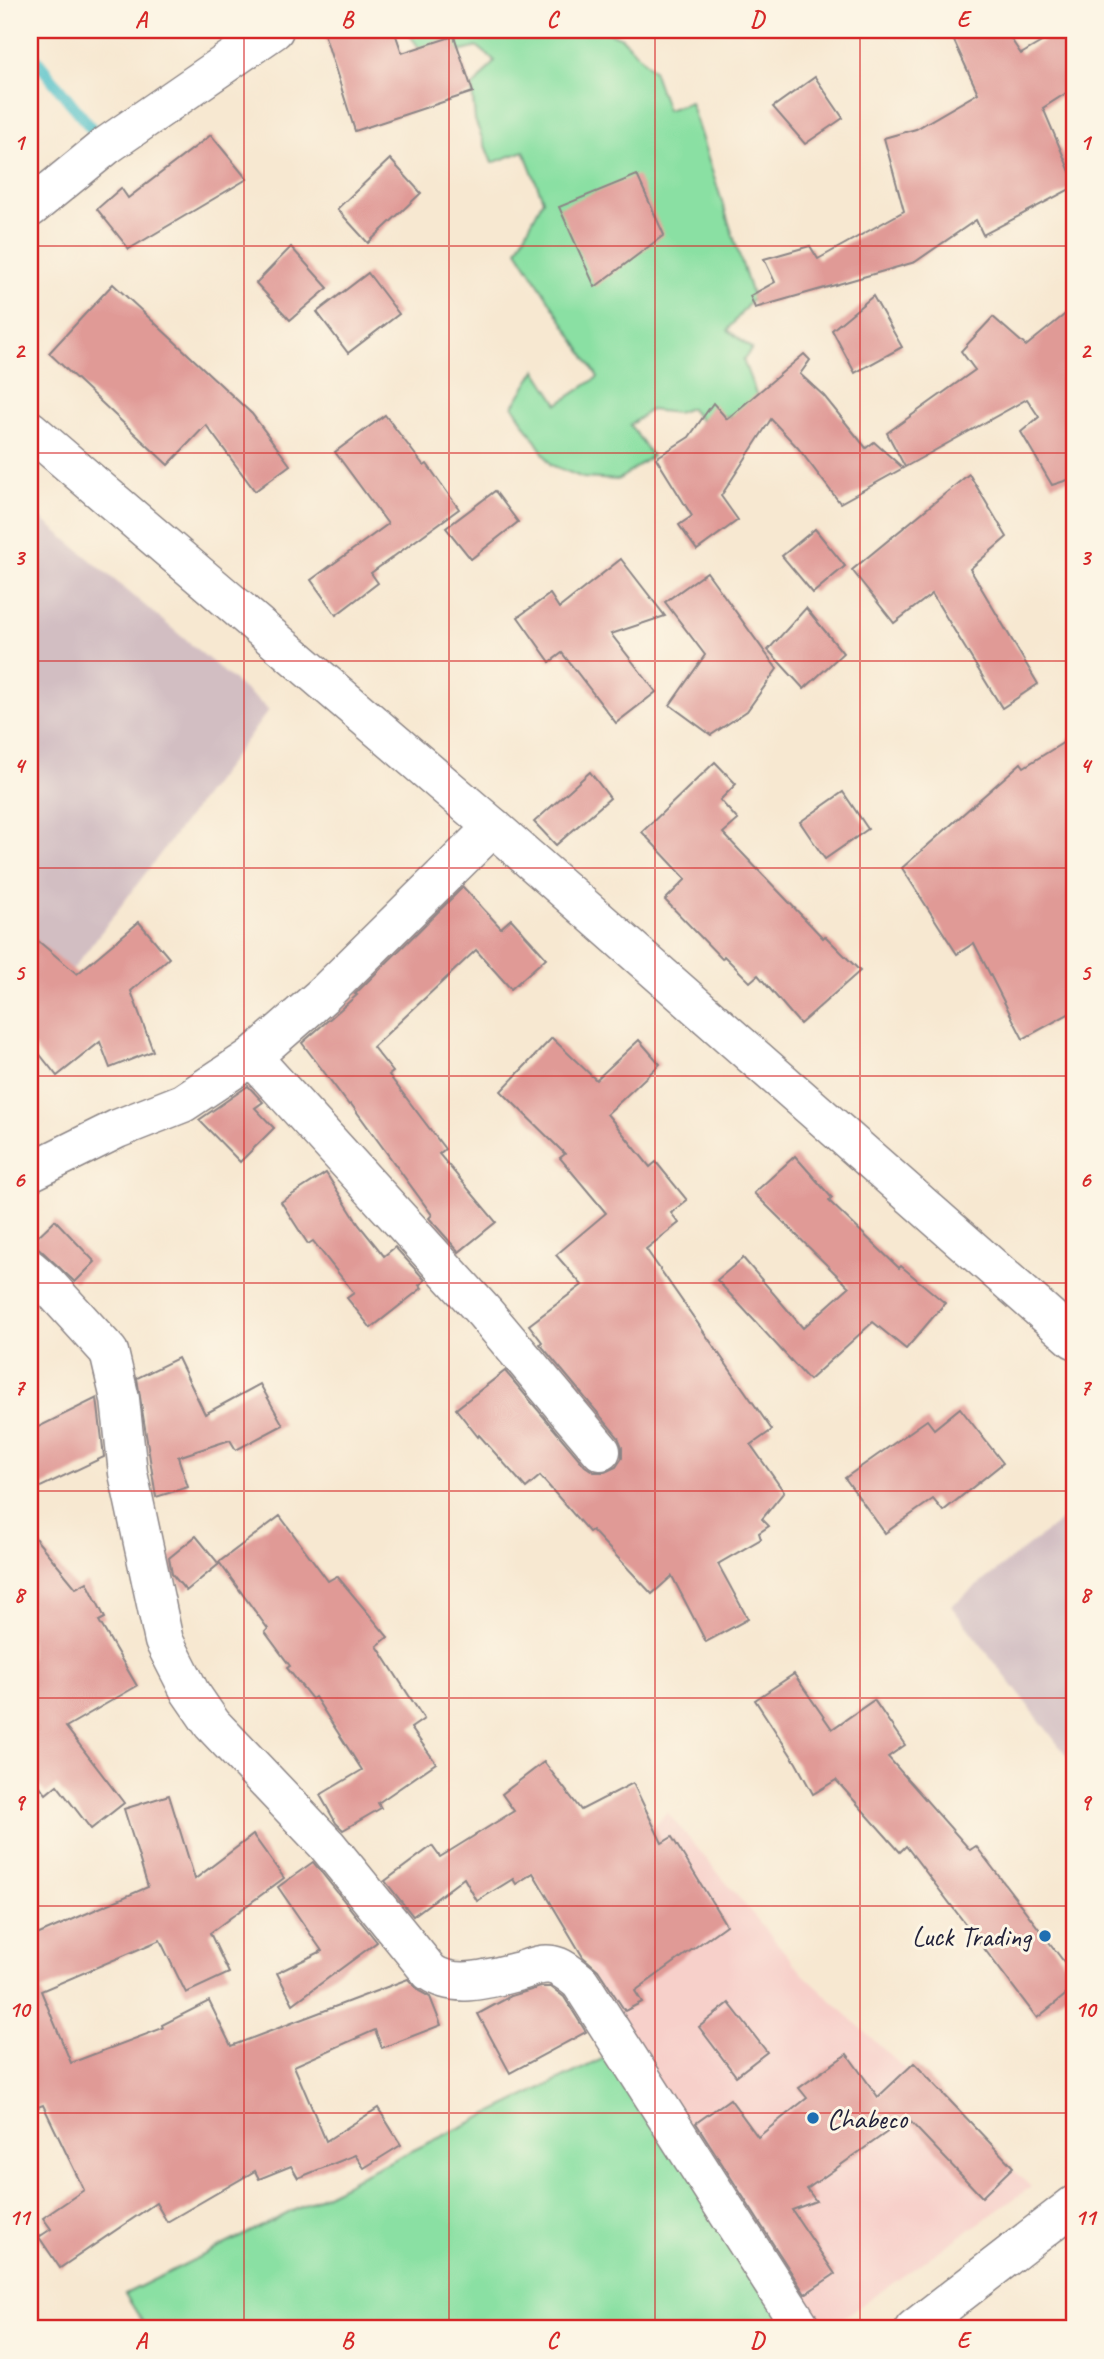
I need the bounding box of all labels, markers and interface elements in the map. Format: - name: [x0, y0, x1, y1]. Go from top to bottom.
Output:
- text: A: [135, 5, 149, 34]
- text: B: [341, 5, 355, 34]
- text: C: [547, 5, 561, 34]
- text: D: [750, 5, 766, 34]
- text: E: [957, 5, 973, 34]
- text: 1: [14, 128, 27, 157]
- text: 1: [1080, 128, 1093, 157]
- text: 2: [14, 336, 27, 365]
- text: 2: [1080, 336, 1093, 365]
- text: 3: [14, 543, 27, 572]
- text: 3: [1080, 543, 1093, 572]
- text: 4: [14, 751, 27, 780]
- text: 4: [1080, 751, 1093, 780]
- text: 5: [14, 958, 26, 987]
- text: 5: [1080, 958, 1092, 987]
- text: 6: [14, 1165, 27, 1194]
- text: 6: [1080, 1165, 1093, 1194]
- text: 7: [14, 1373, 27, 1402]
- text: 7: [1080, 1373, 1093, 1402]
- text: 8: [14, 1580, 27, 1609]
- text: 8: [1080, 1580, 1093, 1609]
- text: 9: [14, 1788, 27, 1817]
- text: 9: [1080, 1788, 1093, 1817]
- place label: Luck Trading: [912, 1919, 1033, 1954]
- marker: Luck Trading: [1037, 1928, 1053, 1944]
- text: 10: [9, 1995, 32, 2024]
- text: 10: [1075, 1995, 1098, 2024]
- place label: Chabeco: [827, 2101, 909, 2136]
- marker: Chabeco: [805, 2110, 821, 2126]
- text: 11: [9, 2203, 32, 2232]
- text: 11: [1075, 2203, 1098, 2232]
- text: A: [135, 2326, 149, 2355]
- text: B: [341, 2326, 355, 2355]
- text: C: [547, 2326, 561, 2355]
- text: D: [750, 2326, 766, 2355]
- text: E: [957, 2326, 973, 2355]

